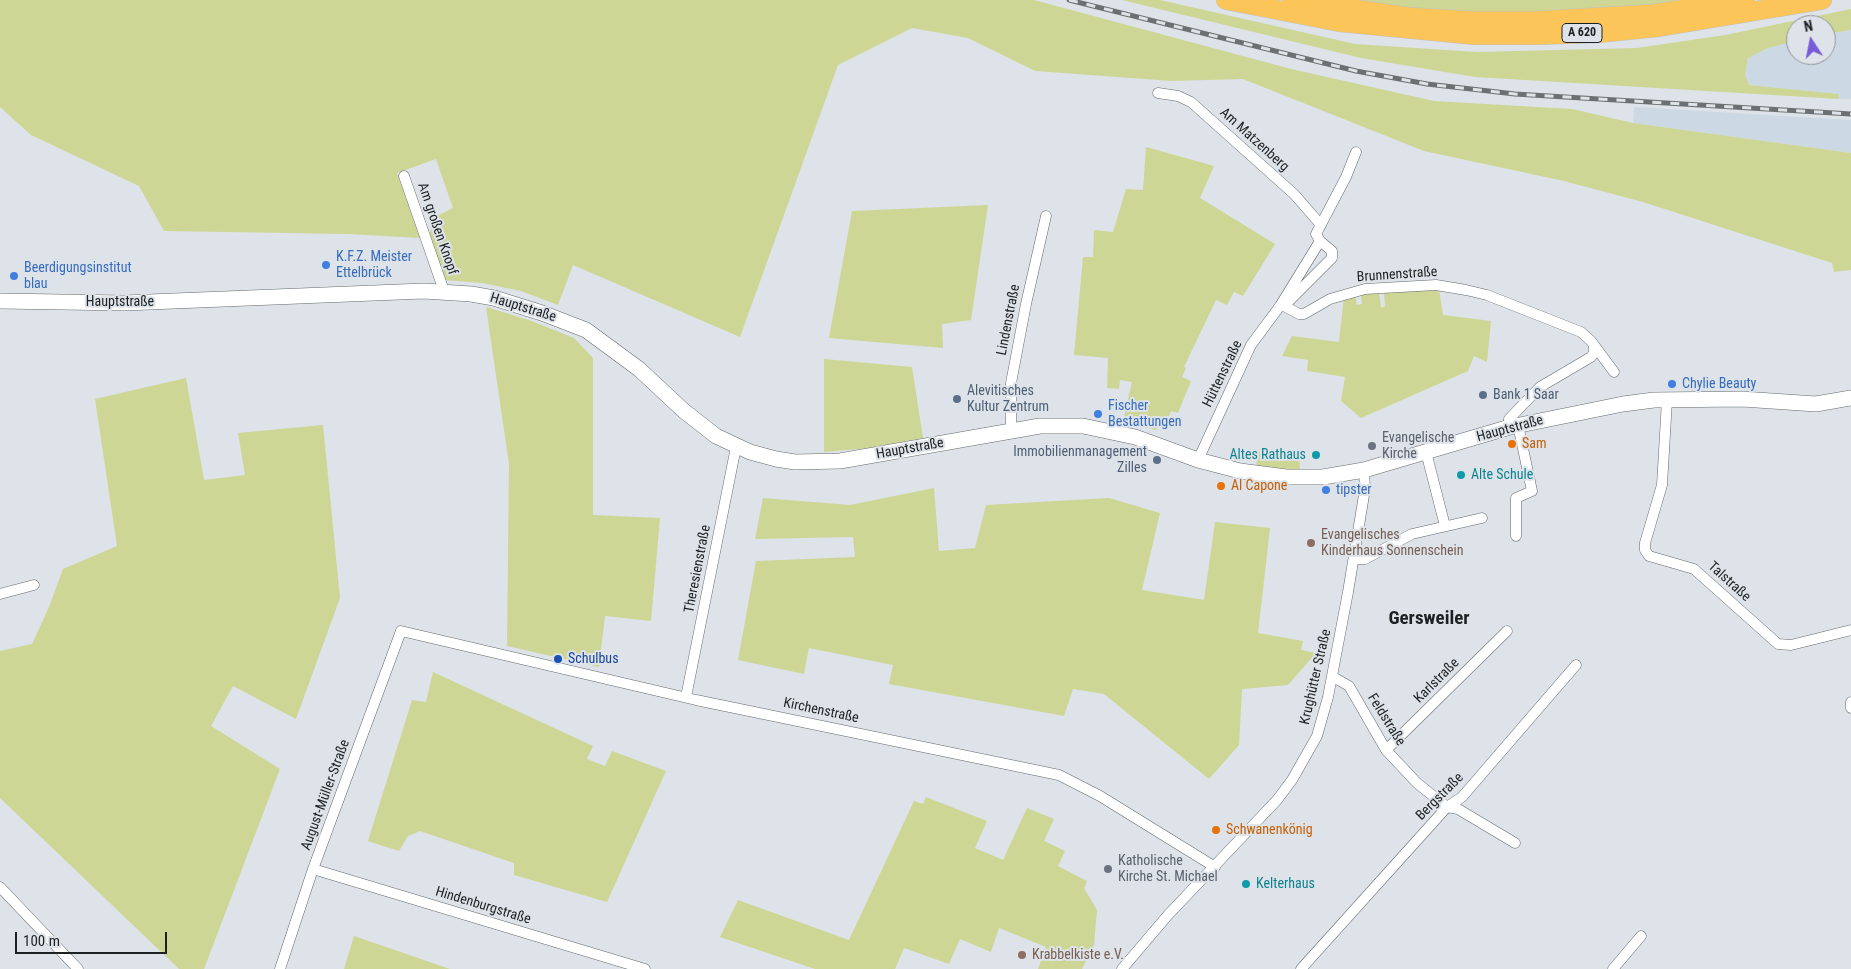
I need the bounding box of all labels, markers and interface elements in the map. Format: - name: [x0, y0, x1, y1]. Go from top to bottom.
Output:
- north arrow: [1786, 15, 1836, 65]
- text: N: [1803, 18, 1814, 35]
- road number: A 620: [1562, 23, 1602, 42]
- street label: Am Matzenberg: [1216, 105, 1292, 175]
- street label: Am großen Knopf: [413, 181, 461, 277]
- place label: K.F.Z. Meister Ettelbrück: [336, 249, 412, 282]
- marker: K.F.Z. Meister Ettelbrück: [320, 259, 332, 271]
- place label: Beerdigungsinstitut blau: [24, 260, 132, 292]
- street label: Brunnenstraße: [1356, 264, 1438, 286]
- marker: Beerdigungsinstitut blau: [8, 270, 20, 282]
- street label: Lindenstraße: [994, 283, 1024, 357]
- street label: Hauptstraße: [488, 290, 558, 326]
- street label: Hauptstraße: [86, 294, 154, 310]
- street label: Hüttenstraße: [1200, 338, 1246, 410]
- place label: Chylie Beauty: [1682, 376, 1756, 392]
- marker: Chylie Beauty: [1666, 378, 1678, 390]
- place label: Alevitisches Kultur Zentrum: [967, 383, 1049, 416]
- place label: Bank 1 Saar: [1493, 387, 1559, 403]
- marker: Bank 1 Saar: [1477, 389, 1489, 401]
- marker: Alevitisches Kultur Zentrum: [951, 393, 963, 405]
- place label: Fischer Bestattungen: [1108, 398, 1182, 431]
- marker: Fischer Bestattungen: [1092, 408, 1104, 420]
- street label: Hauptstraße: [1475, 412, 1545, 446]
- place label: Evangelische Kirche: [1382, 430, 1454, 462]
- street label: Hauptstraße: [875, 435, 945, 463]
- place label: Sam: [1522, 436, 1547, 452]
- marker: Sam: [1506, 438, 1518, 450]
- marker: Evangelische Kirche: [1366, 440, 1378, 452]
- place label: Immobilienmanagement Zilles: [1013, 444, 1147, 477]
- place label: Altes Rathaus: [1230, 447, 1306, 463]
- marker: Altes Rathaus: [1310, 449, 1322, 461]
- marker: Immobilienmanagement Zilles: [1151, 454, 1163, 466]
- place label: Alte Schule: [1471, 467, 1533, 483]
- marker: Alte Schule: [1455, 469, 1467, 481]
- place label: Al Capone: [1231, 478, 1287, 494]
- marker: Al Capone: [1215, 480, 1227, 492]
- place label: tipster: [1336, 482, 1372, 498]
- marker: tipster: [1320, 484, 1332, 496]
- street label: Theresienstraße: [681, 524, 715, 614]
- place label: Evangelisches Kinderhaus Sonnenschein: [1321, 527, 1464, 560]
- marker: Evangelisches Kinderhaus Sonnenschein: [1305, 537, 1317, 549]
- street label: Talstraße: [1704, 559, 1754, 605]
- district label: Gersweiler: [1388, 608, 1470, 630]
- street label: Krughütter Straße: [1297, 628, 1335, 726]
- place label: Schulbus: [568, 651, 619, 667]
- marker: Schulbus: [552, 653, 564, 665]
- street label: Karlstraße: [1411, 655, 1463, 707]
- street label: Feldstraße: [1363, 691, 1409, 749]
- street label: Kirchenstraße: [782, 695, 860, 727]
- street label: August-Müller-Straße: [298, 737, 354, 853]
- street label: Bergstraße: [1413, 770, 1467, 824]
- place label: Schwanenkönig: [1226, 822, 1313, 838]
- marker: Schwanenkönig: [1210, 824, 1222, 836]
- place label: Katholische Kirche St. Michael: [1118, 853, 1218, 886]
- marker: Katholische Kirche St. Michael: [1102, 863, 1114, 875]
- place label: Kelterhaus: [1256, 876, 1315, 892]
- marker: Kelterhaus: [1240, 878, 1252, 890]
- street label: Hindenburgstraße: [433, 884, 533, 928]
- scale bar: [18, 922, 170, 954]
- text: 100 m: [23, 932, 60, 950]
- place label: Krabbelkiste e.V.: [1032, 947, 1124, 963]
- marker: Krabbelkiste e.V.: [1016, 949, 1028, 961]

